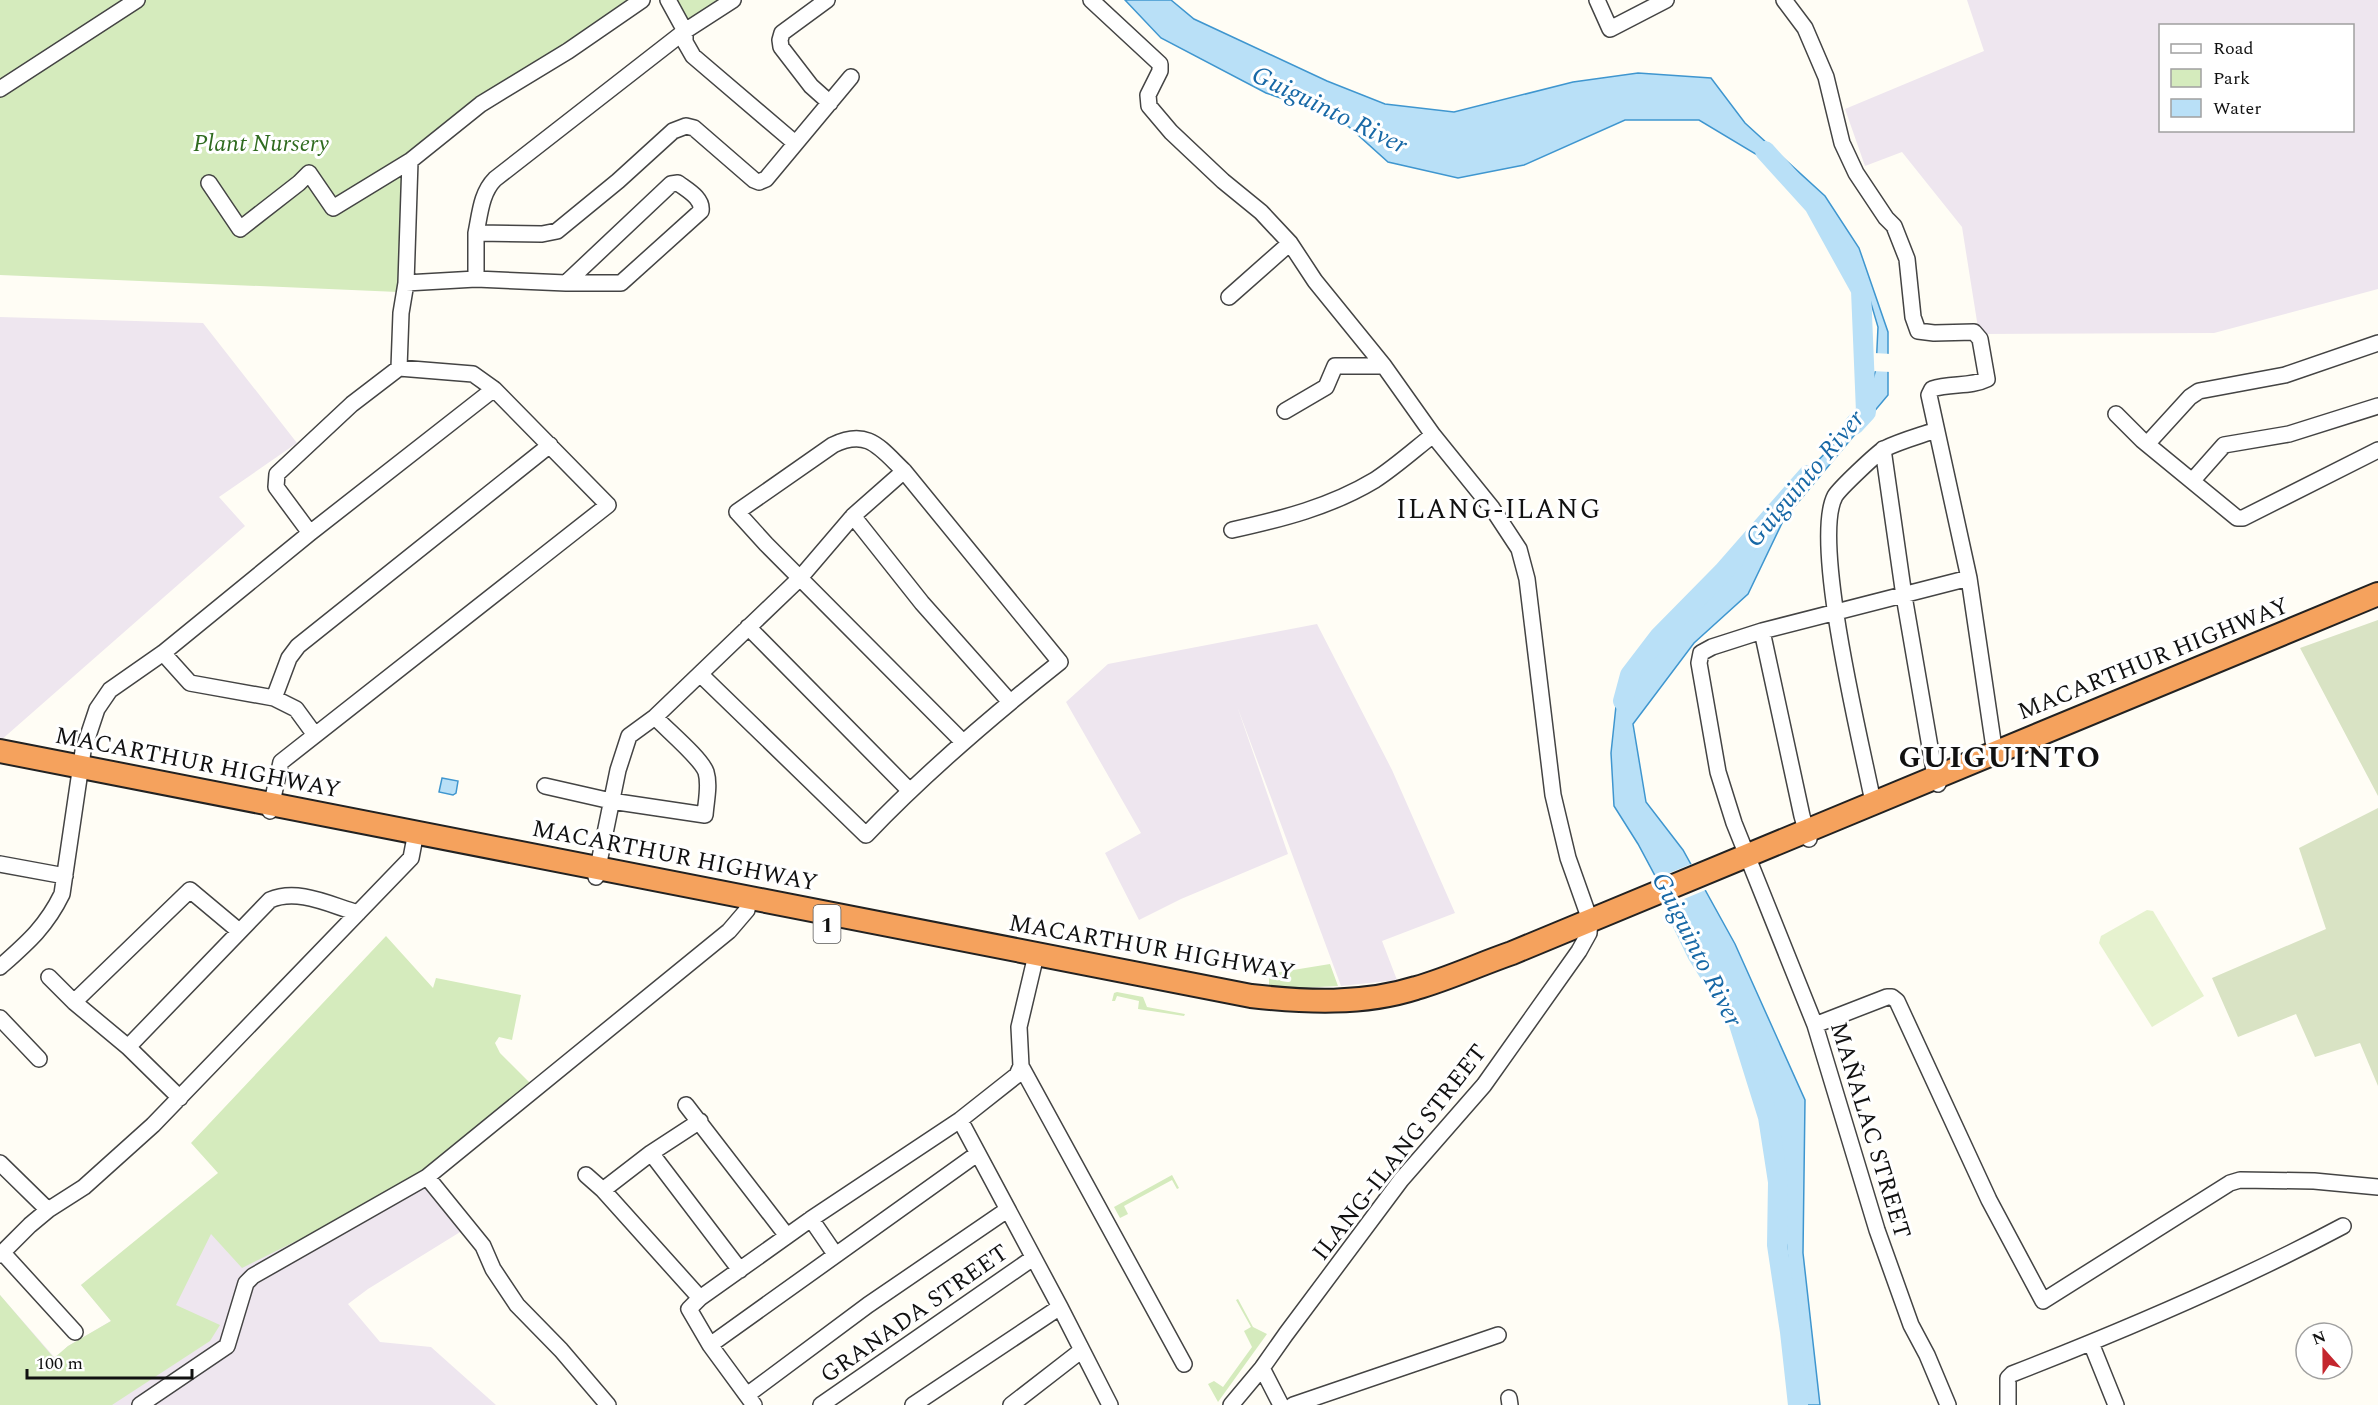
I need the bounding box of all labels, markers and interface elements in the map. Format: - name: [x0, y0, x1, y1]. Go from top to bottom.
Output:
- legend: [2159, 24, 2354, 132]
- text: Road: [2213, 35, 2254, 62]
- water label: Guiguinto River: [1245, 55, 1415, 165]
- text: Park: [2213, 65, 2250, 92]
- text: Water: [2213, 95, 2261, 122]
- park label: Plant Nursery: [193, 126, 329, 162]
- water label: Guiguinto River: [1735, 400, 1875, 556]
- district label: ILANG-ILANG: [1396, 489, 1602, 531]
- street label: MACARTHUR HIGHWAY: [2012, 588, 2295, 730]
- street label: MACARTHUR HIGHWAY: [52, 718, 344, 808]
- district label: GUIGUINTO: [1899, 735, 2101, 781]
- street label: MACARTHUR HIGHWAY: [529, 811, 821, 901]
- water label: Guiguinto River: [1641, 865, 1754, 1035]
- road number: 1: [814, 905, 840, 943]
- street label: MACARTHUR HIGHWAY: [1006, 905, 1298, 991]
- street label: MAÑALAC STREET: [1820, 1017, 1920, 1243]
- street label: ILANG-ILANG STREET: [1304, 1037, 1496, 1269]
- street label: GRANADA STREET: [813, 1235, 1016, 1392]
- north arrow: [2294, 1321, 2354, 1381]
- text: N: [2309, 1324, 2329, 1351]
- scale bar: [27, 1342, 192, 1380]
- text: 100 m: [36, 1350, 83, 1377]

